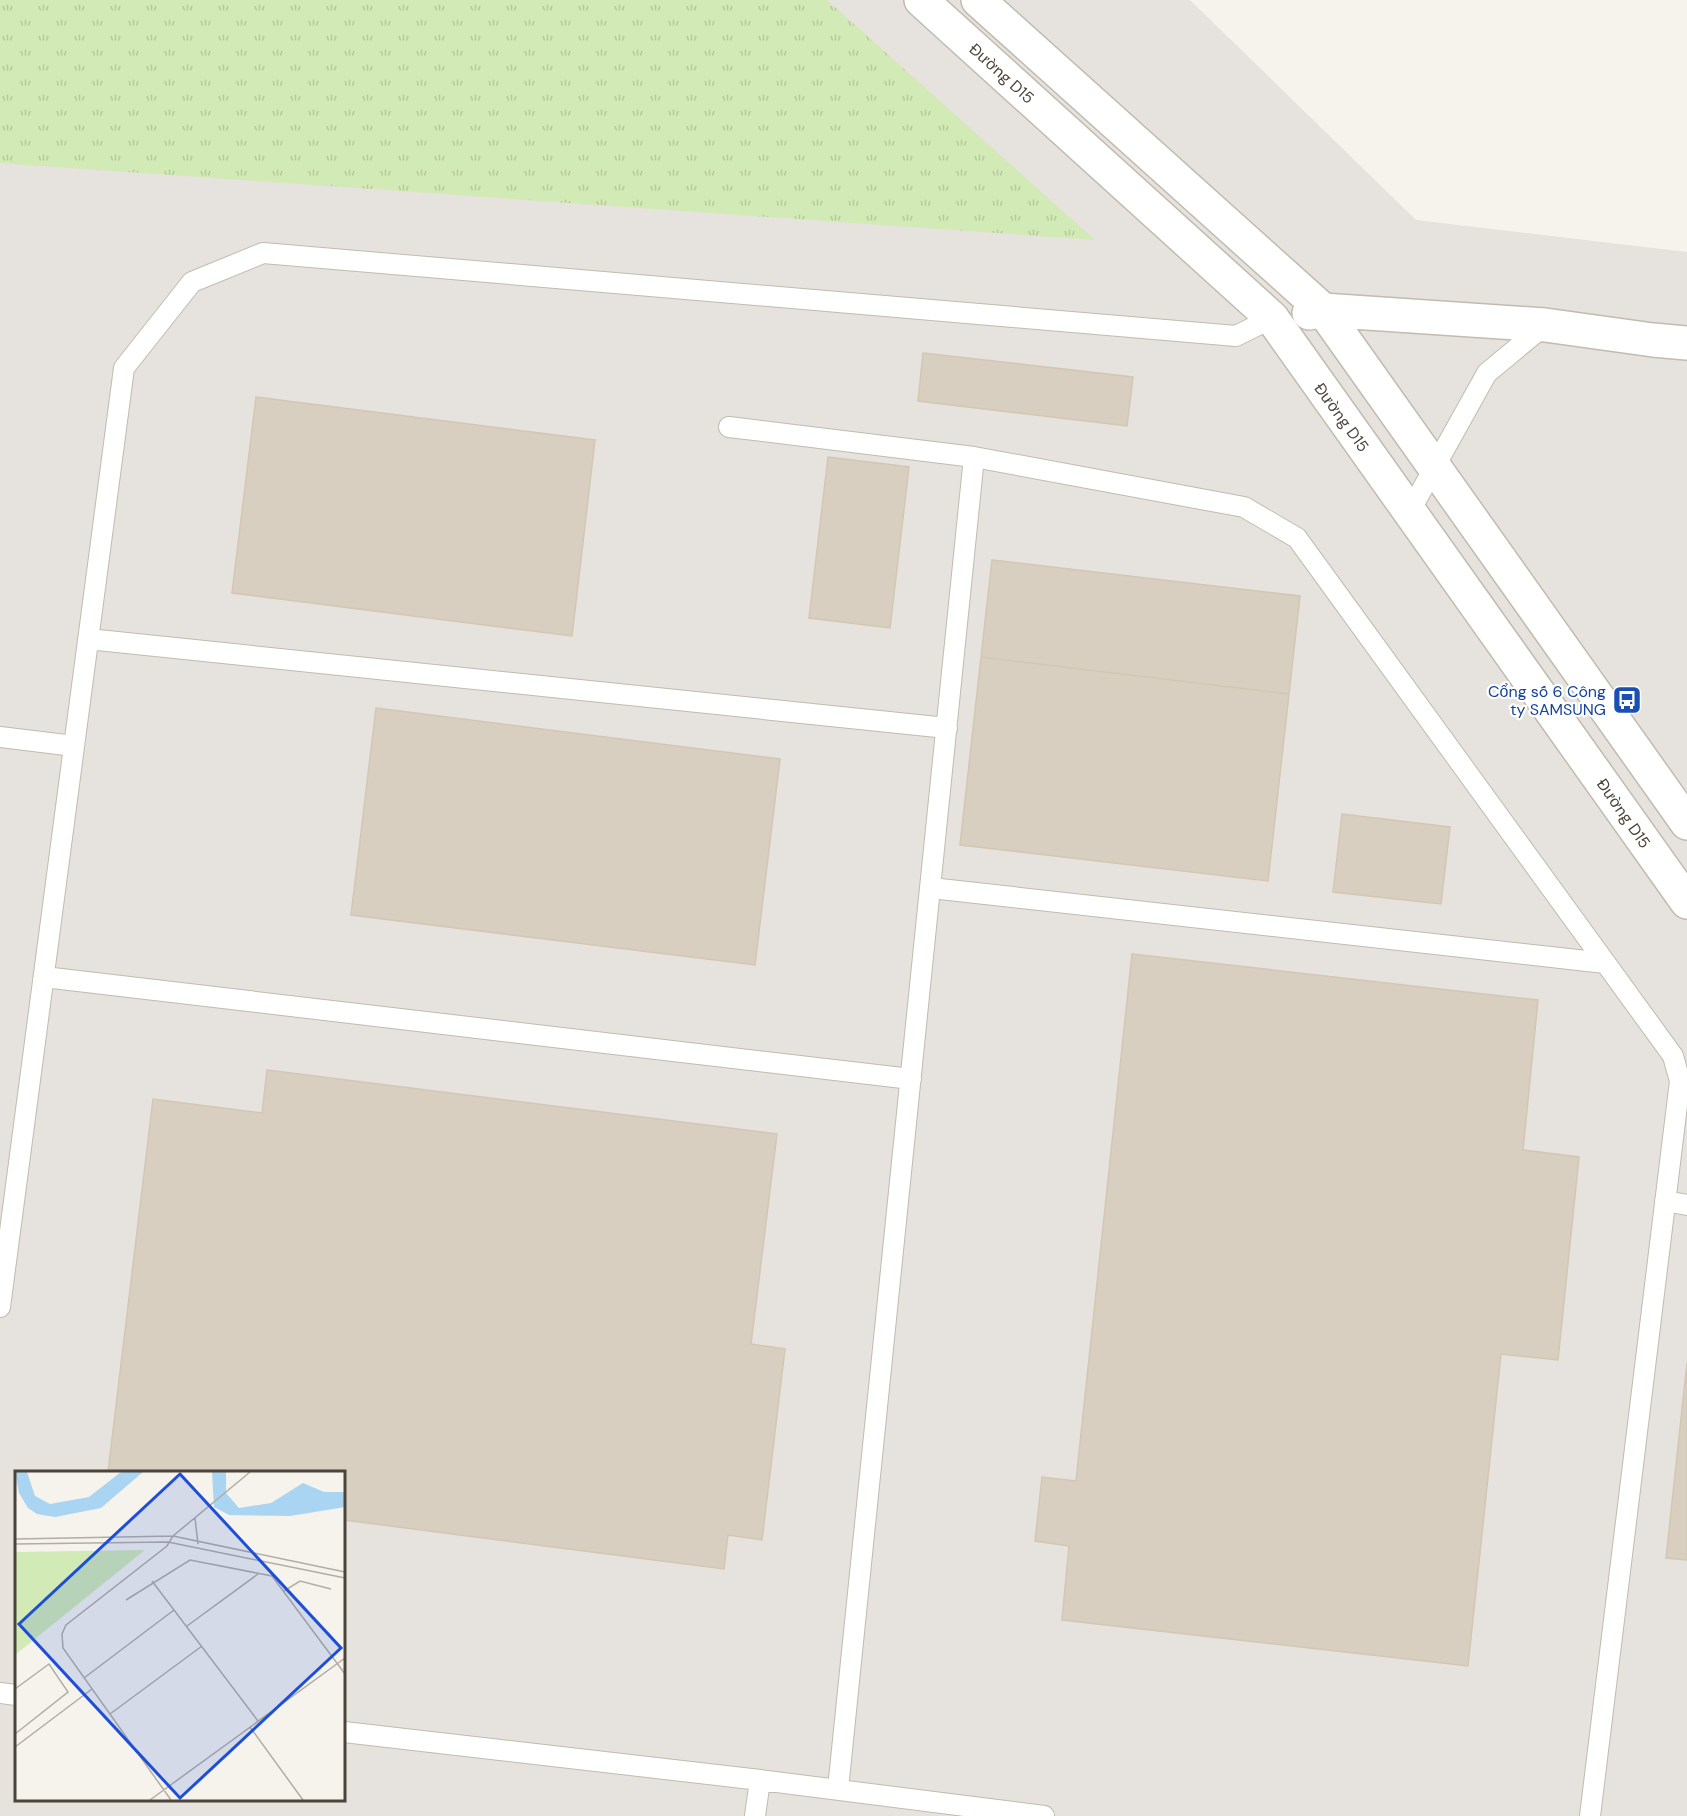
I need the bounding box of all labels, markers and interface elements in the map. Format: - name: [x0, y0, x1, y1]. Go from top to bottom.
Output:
- street label: Đường D15: [965, 39, 1039, 108]
- street label: Đường D15: [1309, 378, 1374, 456]
- place label: Cổng số 6 Công ty SAMSUNG: [1488, 681, 1606, 720]
- bus stop icon: Cổng số 6 Công ty SAMSUNG: [1611, 684, 1643, 716]
- street label: Đường D15: [1592, 774, 1655, 852]
- inset map: [15, 1471, 345, 1801]

